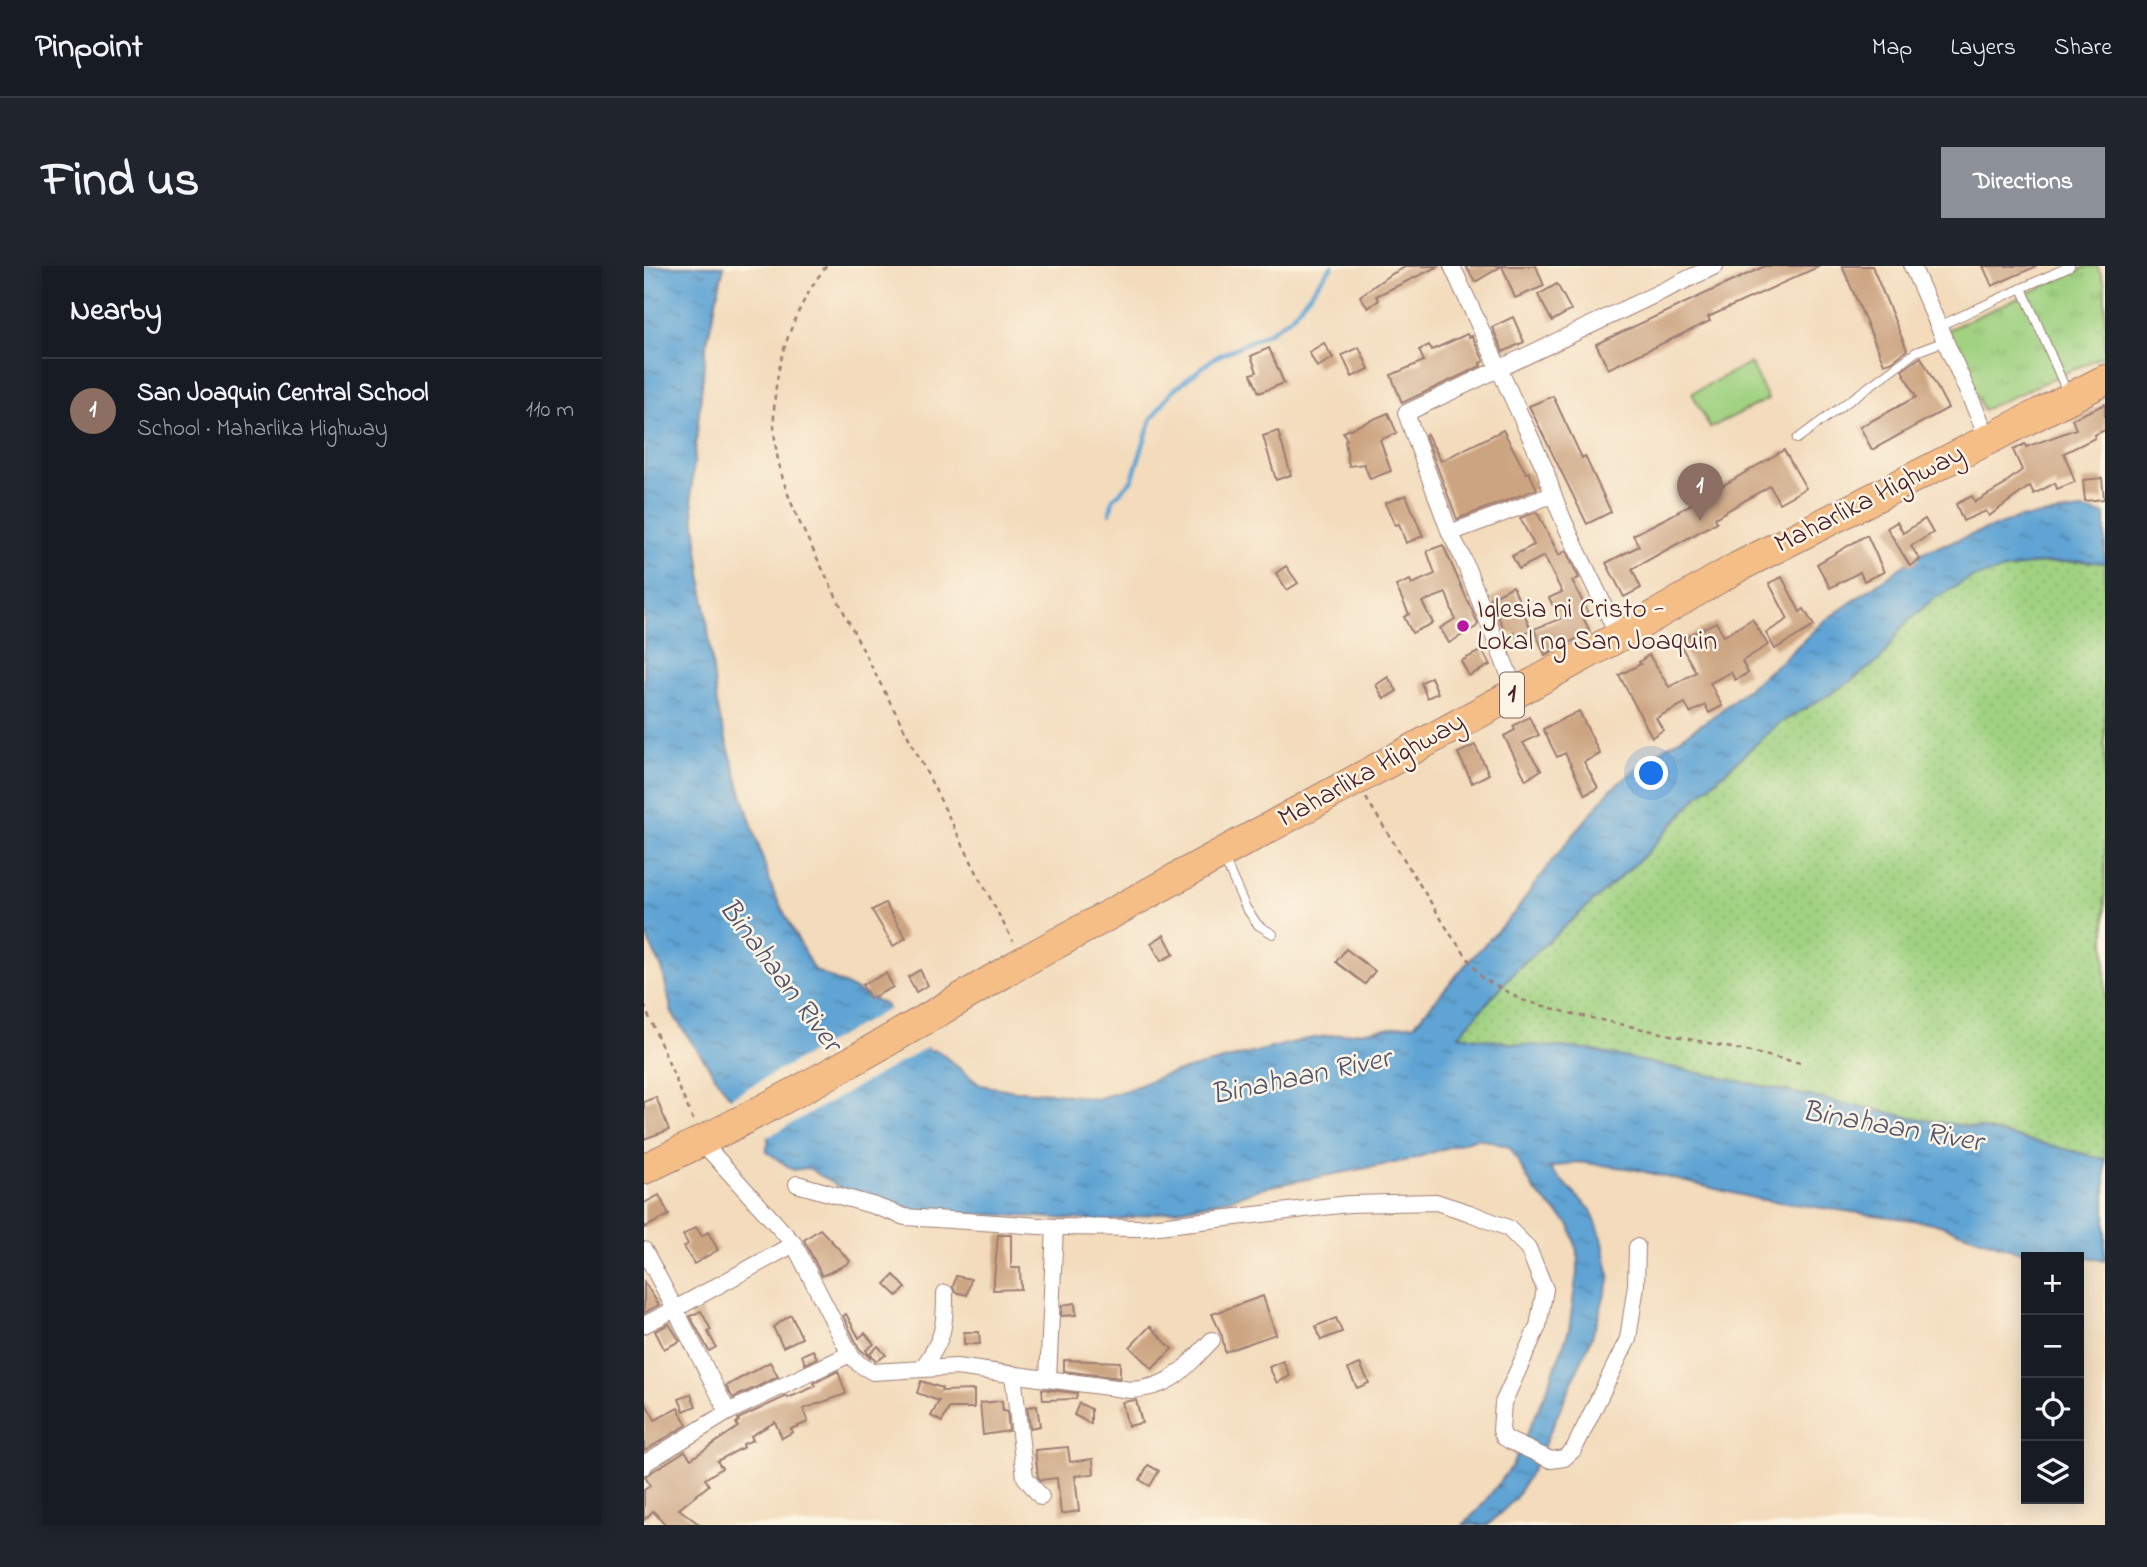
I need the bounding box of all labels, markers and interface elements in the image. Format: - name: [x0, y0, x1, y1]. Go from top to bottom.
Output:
- text: Pinpoint: [35, 24, 143, 72]
- text: Map: [1872, 31, 1912, 66]
- text: Layers: [1950, 31, 2016, 66]
- text: Share: [2054, 31, 2112, 66]
- text: Find us: [42, 146, 199, 218]
- button: Directions: [1941, 147, 2105, 218]
- text: Nearby: [70, 290, 162, 334]
- text: San Joaquin Central School: [137, 375, 429, 413]
- text: 1: [89, 394, 97, 427]
- text: 110 m: [526, 394, 574, 427]
- text: School · Maharlika Highway: [137, 413, 388, 446]
- street label: Maharlika Highway: [1768, 434, 1972, 566]
- pin: 1: [1677, 463, 1723, 521]
- place label: Iglesia ni Cristo - Lokal ng San Joaquin: [1477, 590, 1717, 663]
- marker: Iglesia ni Cristo - Lokal ng San Joaquin: [1455, 618, 1471, 634]
- road number: 1: [1500, 672, 1524, 718]
- street label: Maharlika Highway: [1271, 703, 1473, 839]
- your location: [1634, 756, 1668, 790]
- water label: Binahaan River: [706, 890, 854, 1065]
- water label: Binahaan River: [1207, 1037, 1399, 1119]
- water label: Binahaan River: [1798, 1090, 1989, 1166]
- map controls: [2021, 1252, 2084, 1504]
- button: +: [2021, 1252, 2084, 1315]
- button: −: [2021, 1315, 2084, 1378]
- button: locate: [2021, 1378, 2084, 1441]
- button: layers: [2021, 1441, 2084, 1504]

